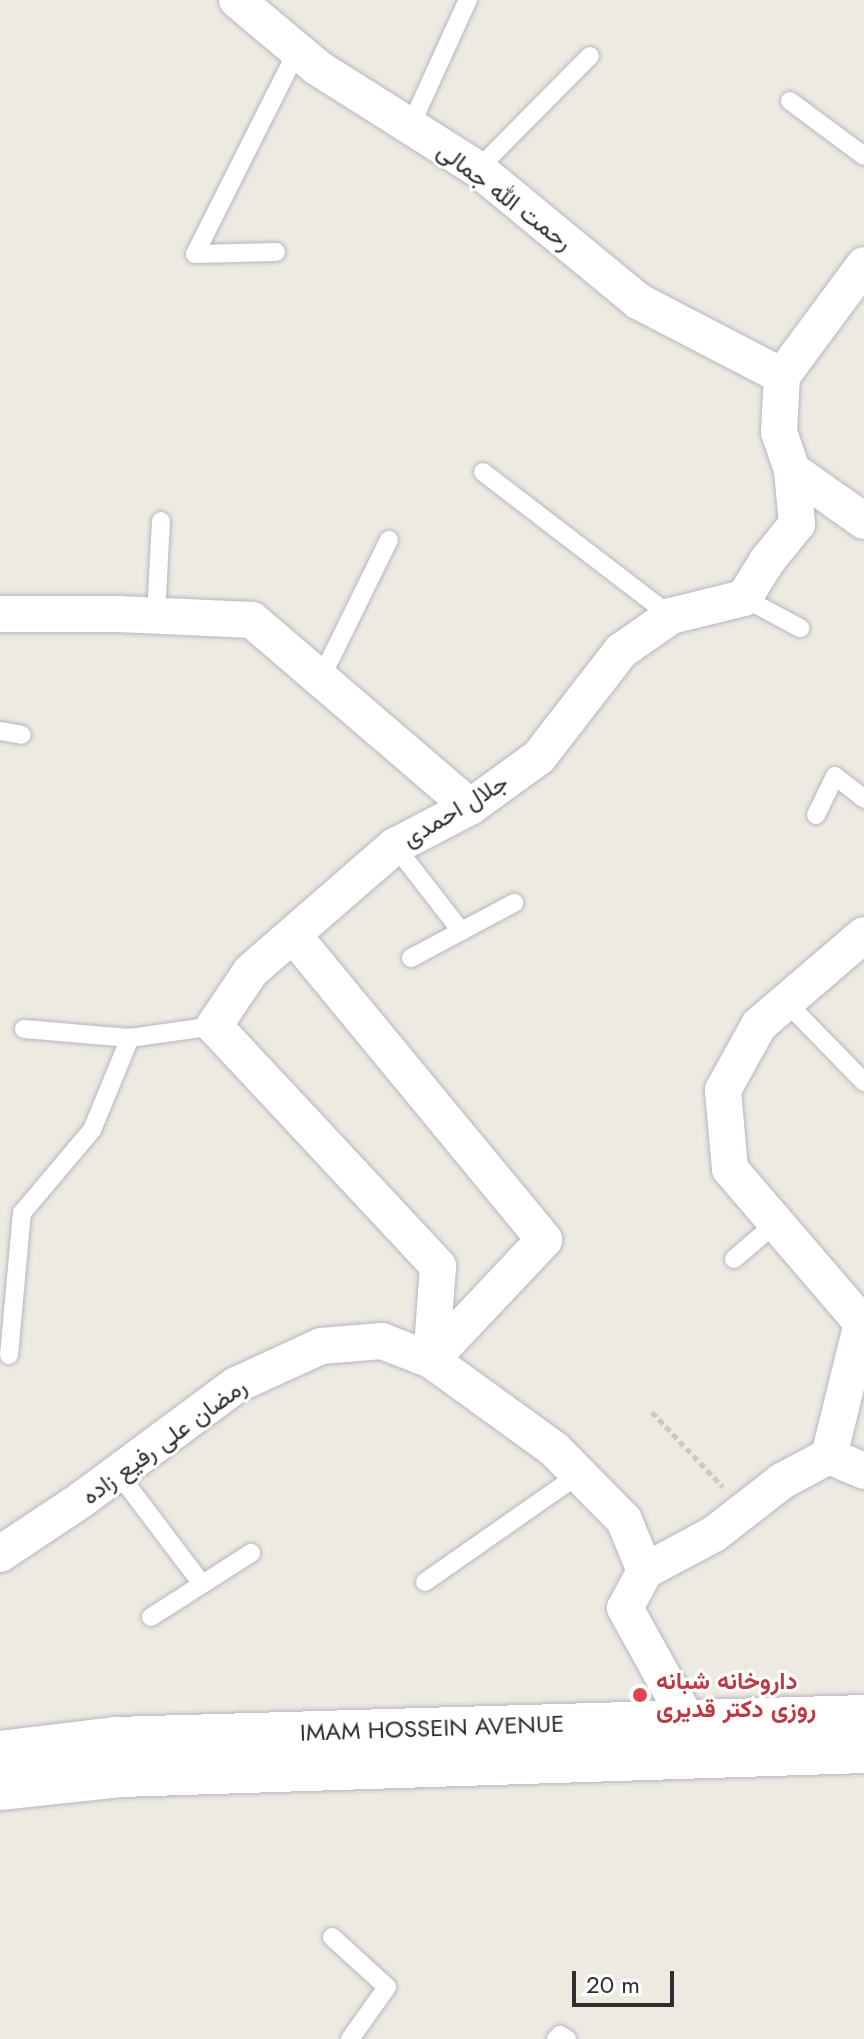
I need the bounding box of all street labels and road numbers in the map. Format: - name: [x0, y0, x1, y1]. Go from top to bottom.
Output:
- street label: رحمت الله جمالی: [432, 136, 578, 256]
- street label: جلال احمدی: [397, 767, 513, 853]
- street label: رمضان علی رفیع زاده: [76, 1372, 252, 1510]
- street label: IMAM HOSSEIN AVENUE: [299, 1709, 565, 1747]

